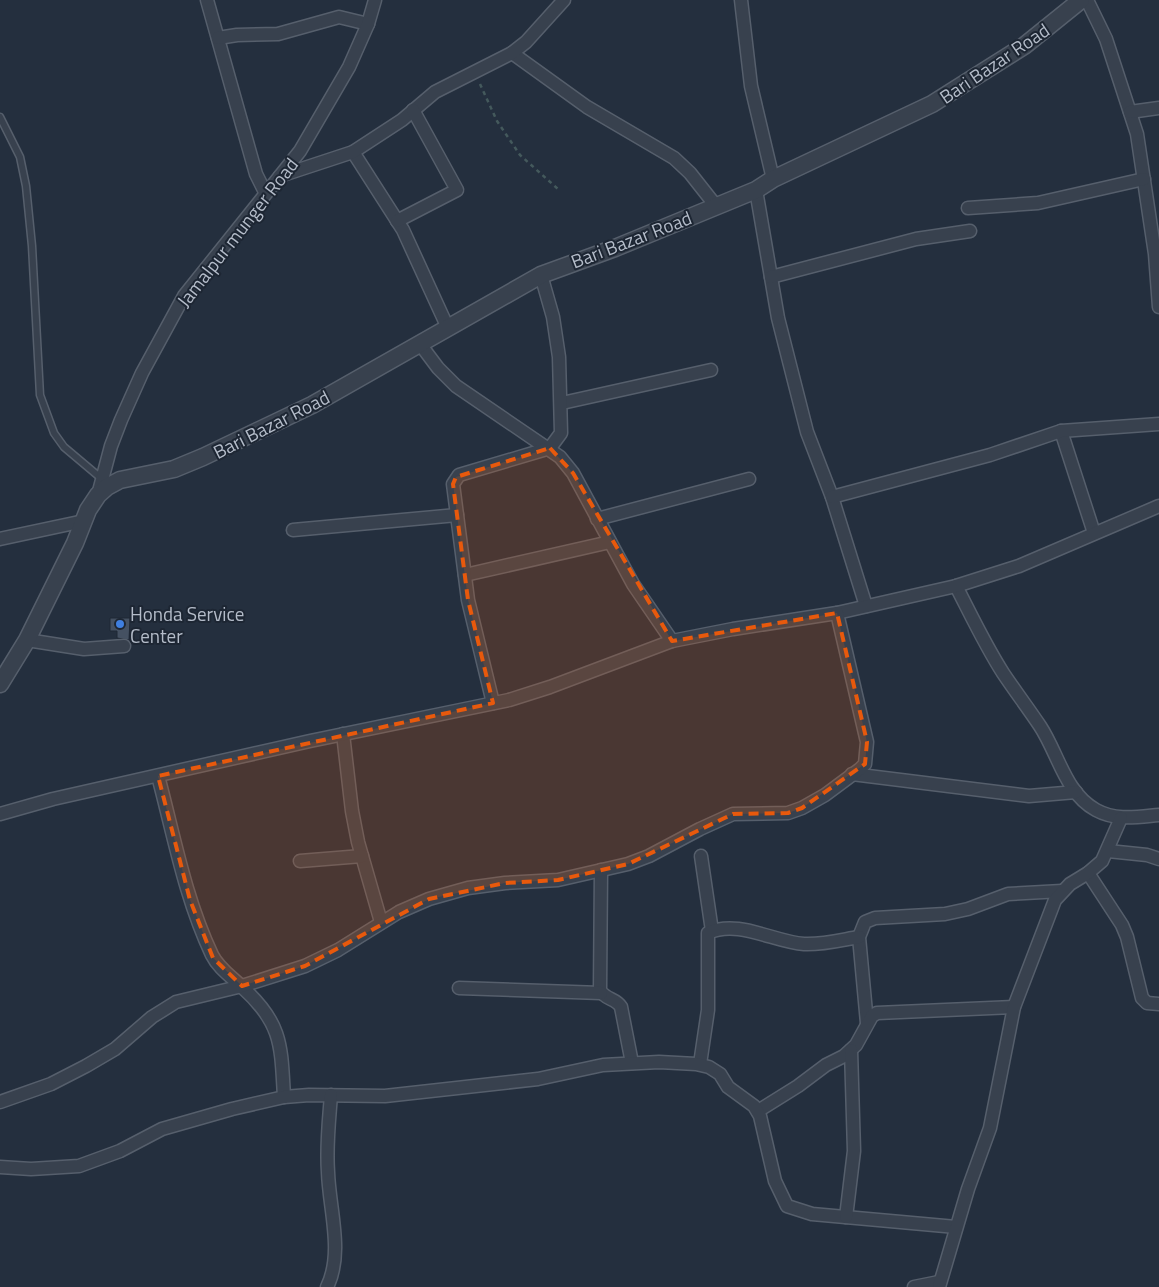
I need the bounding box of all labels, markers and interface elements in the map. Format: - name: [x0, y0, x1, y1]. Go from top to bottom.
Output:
- street label: Bari Bazar Road: [933, 15, 1055, 111]
- street label: Jamalpur munger Road: [169, 151, 305, 313]
- street label: Bari Bazar Road: [566, 203, 696, 275]
- street label: Bari Bazar Road: [208, 382, 334, 466]
- place label: Honda Service Center: [130, 599, 244, 650]
- marker: Honda Service Center: [114, 618, 126, 630]

